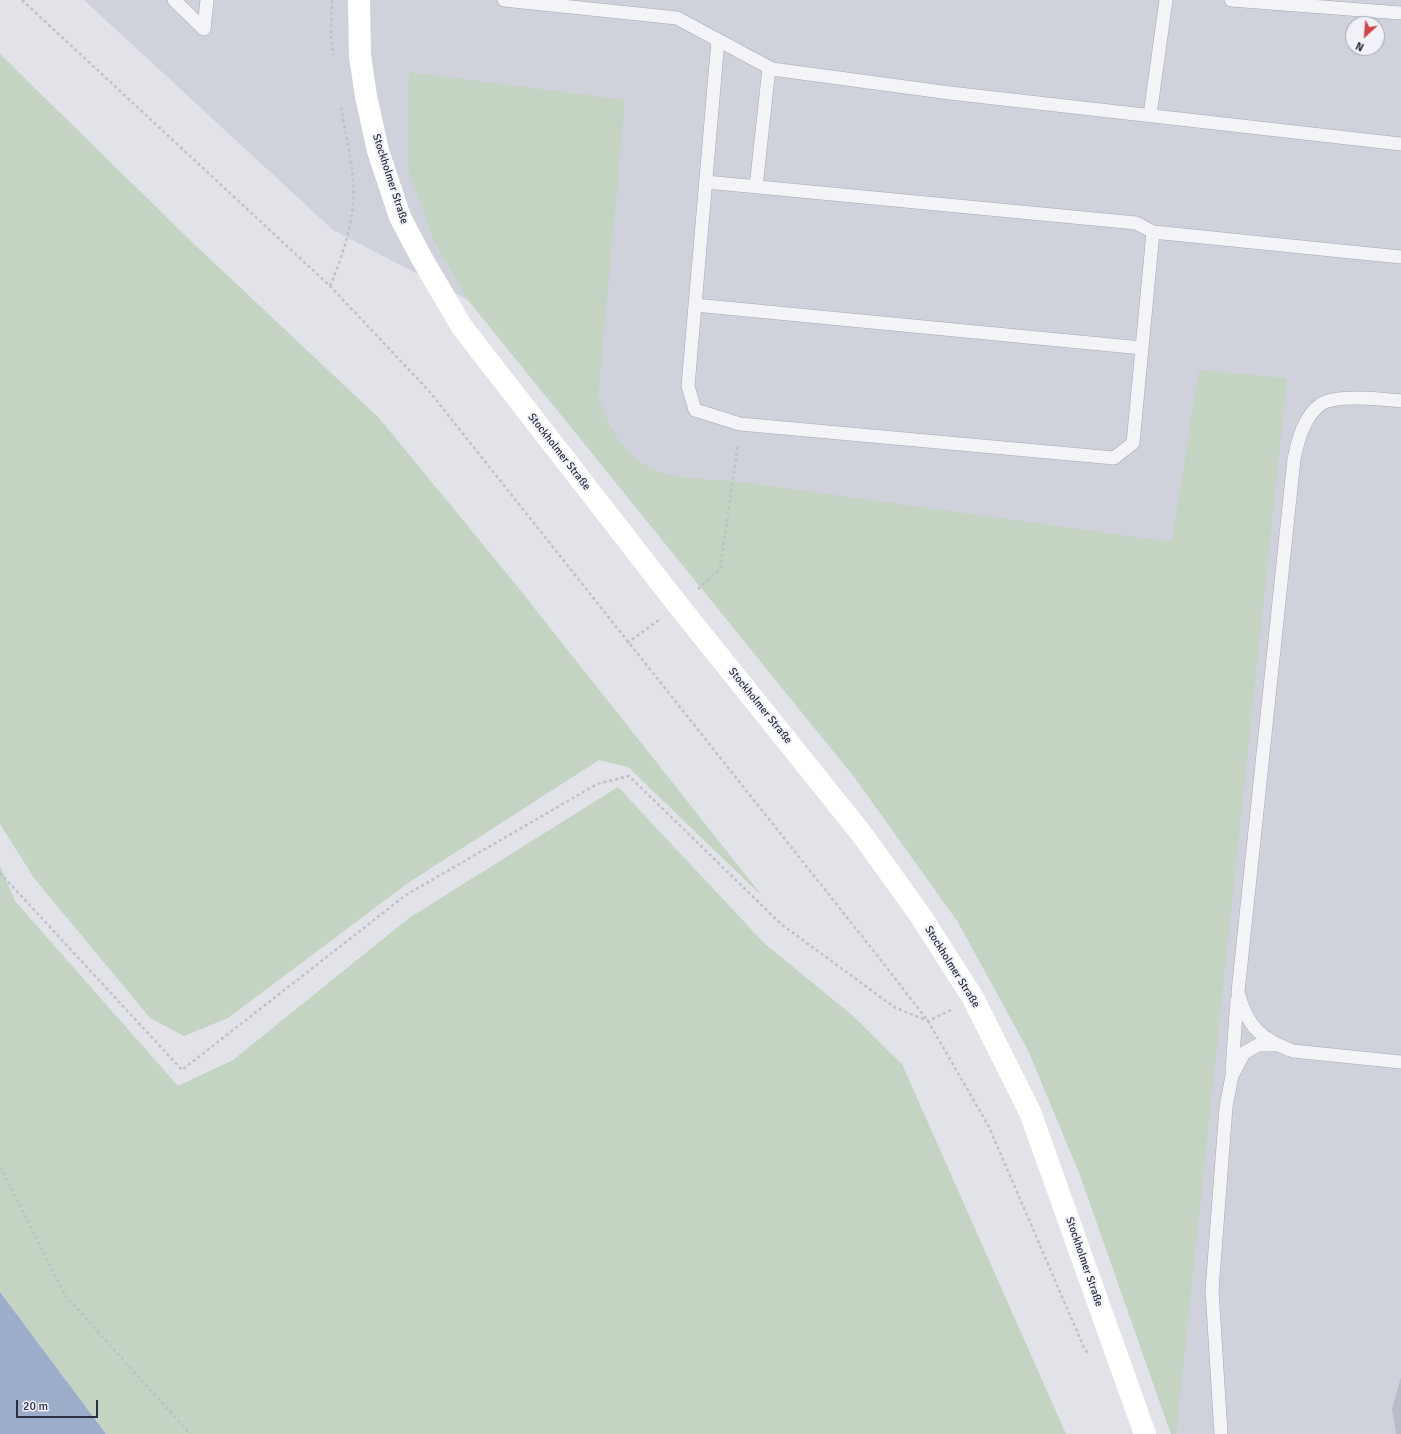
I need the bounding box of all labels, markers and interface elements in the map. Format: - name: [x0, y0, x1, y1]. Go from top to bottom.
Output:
- north arrow: [1345, 16, 1385, 56]
- text: N: [1354, 39, 1366, 54]
- street label: Stockholmer Straße: [369, 132, 411, 226]
- street label: Stockholmer Straße: [525, 411, 593, 493]
- street label: Stockholmer Straße: [725, 665, 795, 747]
- street label: Stockholmer Straße: [922, 924, 982, 1010]
- street label: Stockholmer Straße: [1062, 1215, 1106, 1309]
- scale bar: [18, 1392, 100, 1418]
- text: 20 m: [23, 1399, 48, 1414]

